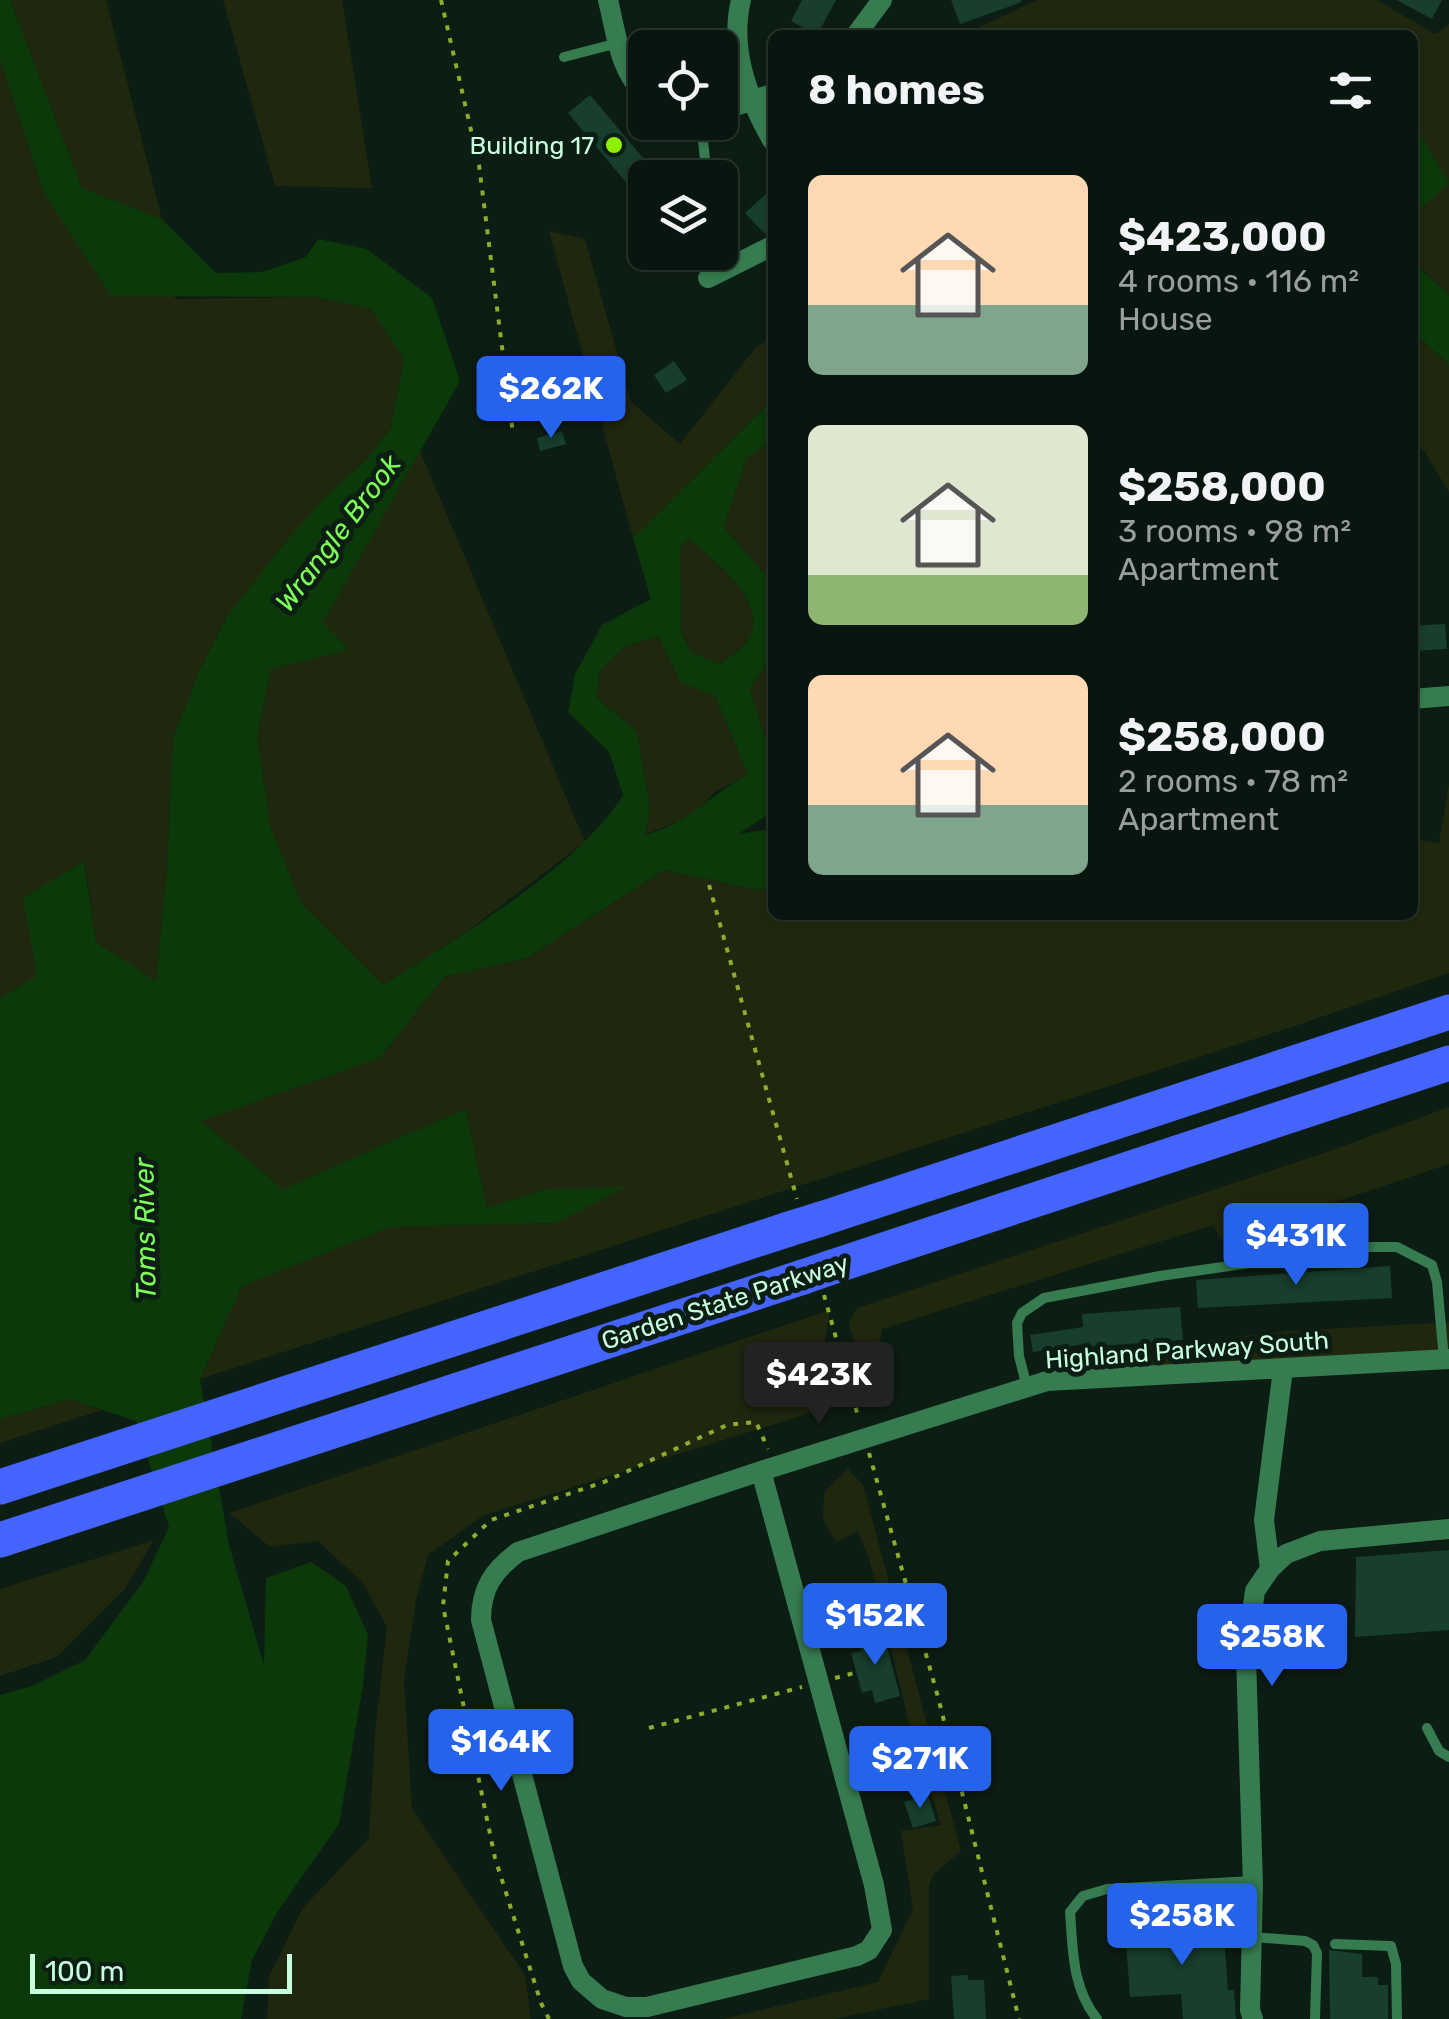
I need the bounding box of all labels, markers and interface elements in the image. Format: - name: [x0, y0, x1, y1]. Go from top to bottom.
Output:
- map controls: [628, 30, 738, 270]
- button: locate: [628, 30, 738, 140]
- icon: filters: [1323, 63, 1378, 118]
- text: 8 homes: [808, 65, 985, 115]
- place label: Building 17: [469, 131, 594, 160]
- marker: Building 17: [603, 134, 625, 156]
- button: layers: [628, 160, 738, 270]
- text: $423,000: [1118, 212, 1327, 262]
- icon: home: [888, 215, 1008, 335]
- text: 4 rooms · 116 m²: [1118, 262, 1359, 300]
- text: House: [1118, 300, 1213, 338]
- pin: $262K: [481, 356, 621, 441]
- text: $262K: [498, 369, 604, 407]
- water label: Wrangle Brook: [268, 448, 408, 618]
- text: $258,000: [1118, 462, 1326, 512]
- icon: home: [888, 465, 1008, 585]
- text: 3 rooms · 98 m²: [1118, 512, 1351, 550]
- text: Apartment: [1118, 550, 1279, 588]
- text: $258,000: [1118, 712, 1326, 762]
- icon: home: [888, 715, 1008, 835]
- text: 2 rooms · 78 m²: [1118, 762, 1348, 800]
- text: Apartment: [1118, 800, 1279, 838]
- water label: Toms River: [127, 1156, 163, 1300]
- pin: $431K: [1226, 1203, 1366, 1288]
- text: $431K: [1245, 1216, 1347, 1254]
- street label: Garden State Parkway: [598, 1248, 852, 1356]
- street label: Highland Parkway South: [1044, 1326, 1330, 1374]
- pin: $423K: [749, 1342, 889, 1427]
- text: $423K: [766, 1355, 872, 1393]
- pin: $152K: [805, 1583, 945, 1668]
- text: $152K: [825, 1596, 925, 1634]
- pin: $258K: [1202, 1604, 1342, 1689]
- text: $258K: [1219, 1617, 1325, 1655]
- pin: $164K: [431, 1709, 571, 1794]
- text: $164K: [450, 1722, 552, 1760]
- pin: $271K: [850, 1726, 990, 1811]
- text: $271K: [871, 1739, 969, 1777]
- pin: $258K: [1112, 1883, 1252, 1968]
- text: $258K: [1129, 1896, 1235, 1934]
- scale bar: [30, 1949, 292, 1994]
- text: 100 m: [45, 1955, 124, 1988]

